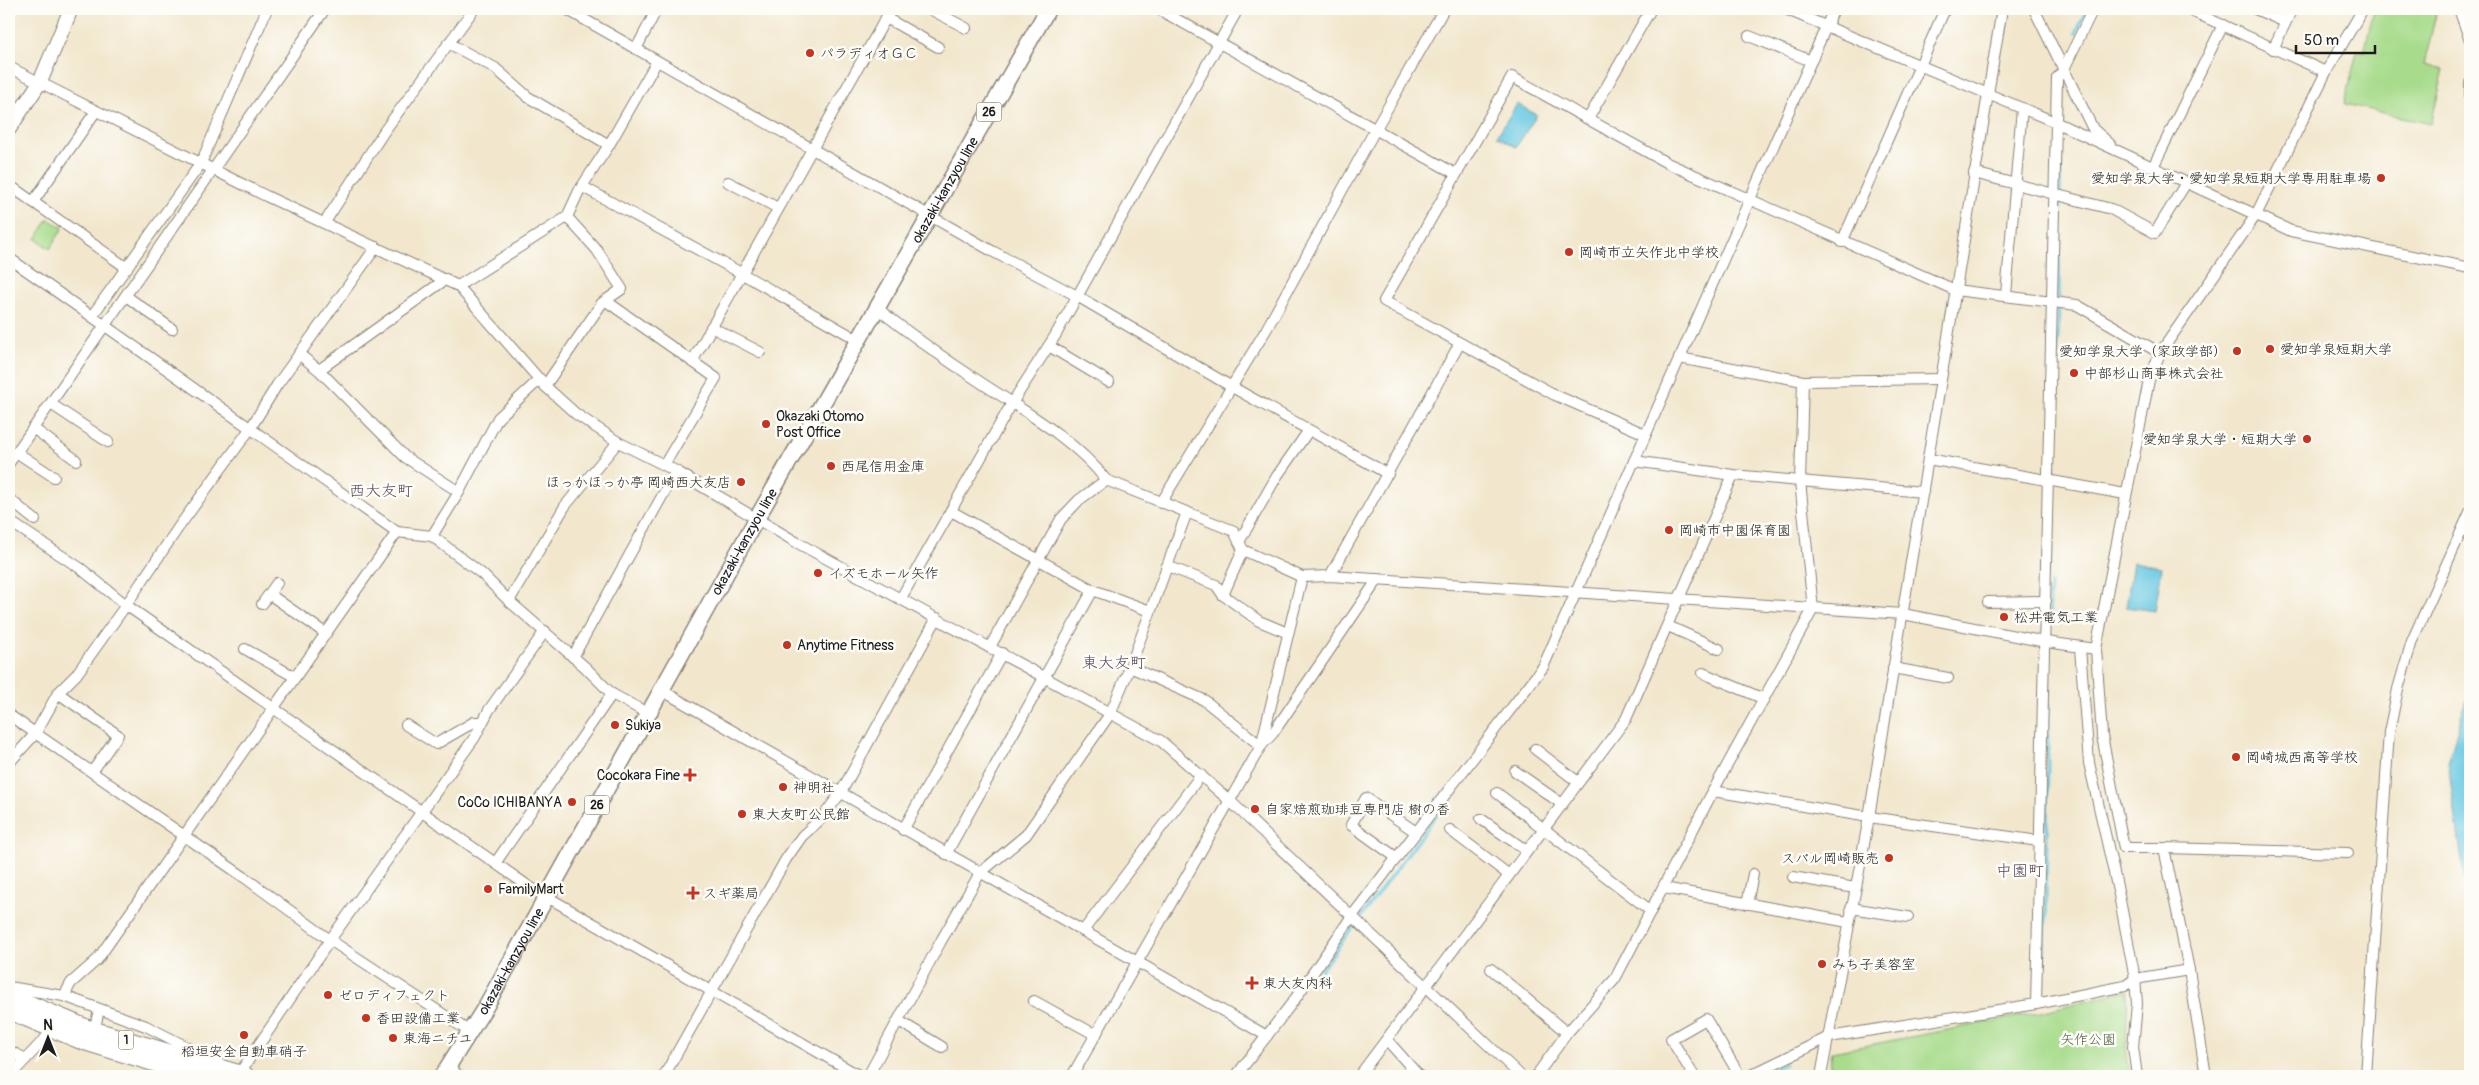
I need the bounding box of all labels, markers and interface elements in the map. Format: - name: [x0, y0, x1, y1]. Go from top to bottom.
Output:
- scale bar: [2296, 22, 2375, 54]
- text: 50 m: [2304, 31, 2339, 50]
- place label: パラディオＧＣ: [820, 45, 918, 62]
- marker: パラディオＧＣ: [804, 47, 816, 59]
- road number: 26: [976, 102, 1002, 121]
- street label: okazaki-kanzyou line: [908, 134, 982, 246]
- place label: 愛知学泉大学・愛知学泉短期大学専用駐車場: [2091, 170, 2371, 187]
- marker: 愛知学泉大学・愛知学泉短期大学専用駐車場: [2375, 172, 2387, 184]
- place label: 岡崎市立矢作北中学校: [1579, 244, 1719, 261]
- marker: 岡崎市立矢作北中学校: [1563, 246, 1575, 258]
- place label: 愛知学泉短期大学: [2280, 341, 2392, 358]
- place label: 愛知学泉大学（家政学部）: [2059, 343, 2227, 360]
- marker: 愛知学泉短期大学: [2264, 343, 2276, 355]
- marker: 愛知学泉大学（家政学部）: [2231, 345, 2243, 357]
- place label: 中部杉山商事株式会社: [2084, 365, 2224, 382]
- marker: 中部杉山商事株式会社: [2068, 367, 2080, 379]
- place label: Okazaki Otomo Post Office: [776, 408, 864, 441]
- marker: Okazaki Otomo Post Office: [760, 418, 772, 430]
- place label: 愛知学泉大学・短期大学: [2143, 431, 2297, 448]
- marker: 愛知学泉大学・短期大学: [2301, 433, 2313, 445]
- place label: 西尾信用金庫: [841, 458, 925, 475]
- marker: 西尾信用金庫: [825, 460, 837, 472]
- place label: ほっかほっか亭 岡崎西大友店: [546, 474, 731, 491]
- marker: ほっかほっか亭 岡崎西大友店: [735, 476, 747, 488]
- district label: 西大友町: [349, 481, 413, 501]
- street label: okazaki-kanzyou line: [708, 485, 781, 598]
- place label: 岡崎市中園保育園: [1679, 522, 1791, 539]
- marker: 岡崎市中園保育園: [1663, 524, 1675, 536]
- place label: イズモホール矢作: [828, 565, 939, 582]
- marker: イズモホール矢作: [812, 567, 824, 579]
- place label: 松井電気工業: [2014, 609, 2098, 626]
- marker: 松井電気工業: [1998, 611, 2010, 623]
- place label: Anytime Fitness: [797, 637, 895, 654]
- marker: Anytime Fitness: [781, 639, 793, 651]
- district label: 東大友町: [1082, 653, 1146, 673]
- place label: Sukiya: [625, 717, 661, 734]
- marker: Sukiya: [609, 719, 621, 731]
- place label: 岡崎城西高等学校: [2246, 749, 2358, 766]
- marker: 岡崎城西高等学校: [2230, 751, 2242, 763]
- place label: Cocokara Fine: [597, 767, 680, 784]
- marker: Cocokara Fine: [684, 769, 696, 781]
- place label: 神明社: [793, 779, 835, 796]
- marker: 神明社: [777, 781, 789, 793]
- place label: CoCo ICHIBANYA: [458, 794, 562, 811]
- marker: CoCo ICHIBANYA: [566, 796, 578, 808]
- road number: 26: [584, 796, 610, 814]
- place label: 自家焙煎珈琲豆専門店 樹の香: [1265, 801, 1450, 818]
- marker: 自家焙煎珈琲豆専門店 樹の香: [1249, 803, 1261, 815]
- place label: 東大友町公民館: [752, 806, 850, 823]
- marker: 東大友町公民館: [736, 808, 748, 820]
- place label: スバル岡崎販売: [1781, 850, 1879, 867]
- marker: スバル岡崎販売: [1883, 852, 1895, 864]
- district label: 中園町: [1996, 861, 2044, 881]
- place label: FamilyMart: [498, 881, 564, 898]
- marker: FamilyMart: [482, 883, 494, 895]
- place label: スギ薬局: [703, 885, 759, 902]
- marker: スギ薬局: [687, 887, 699, 899]
- street label: okazaki-kanzyou line: [474, 905, 547, 1018]
- place label: みち子美容室: [1832, 956, 1915, 973]
- marker: みち子美容室: [1816, 958, 1828, 970]
- place label: 東大友内科: [1263, 975, 1333, 992]
- marker: 東大友内科: [1245, 976, 1259, 990]
- place label: ゼロディフェクト: [338, 987, 450, 1004]
- marker: ゼロディフェクト: [322, 989, 334, 1001]
- place label: 香田設備工業: [376, 1010, 460, 1027]
- north arrow: [22, 1012, 72, 1062]
- marker: 香田設備工業: [360, 1012, 372, 1024]
- text: N: [43, 1017, 53, 1034]
- marker: 稻垣安全自動車硝子: [238, 1029, 250, 1041]
- road number: 1: [118, 1030, 134, 1050]
- place label: 東海ニチユ: [403, 1030, 472, 1047]
- park label: 矢作公園: [2060, 1031, 2116, 1048]
- marker: 東海ニチユ: [387, 1032, 399, 1044]
- place label: 稻垣安全自動車硝子: [181, 1043, 307, 1060]

